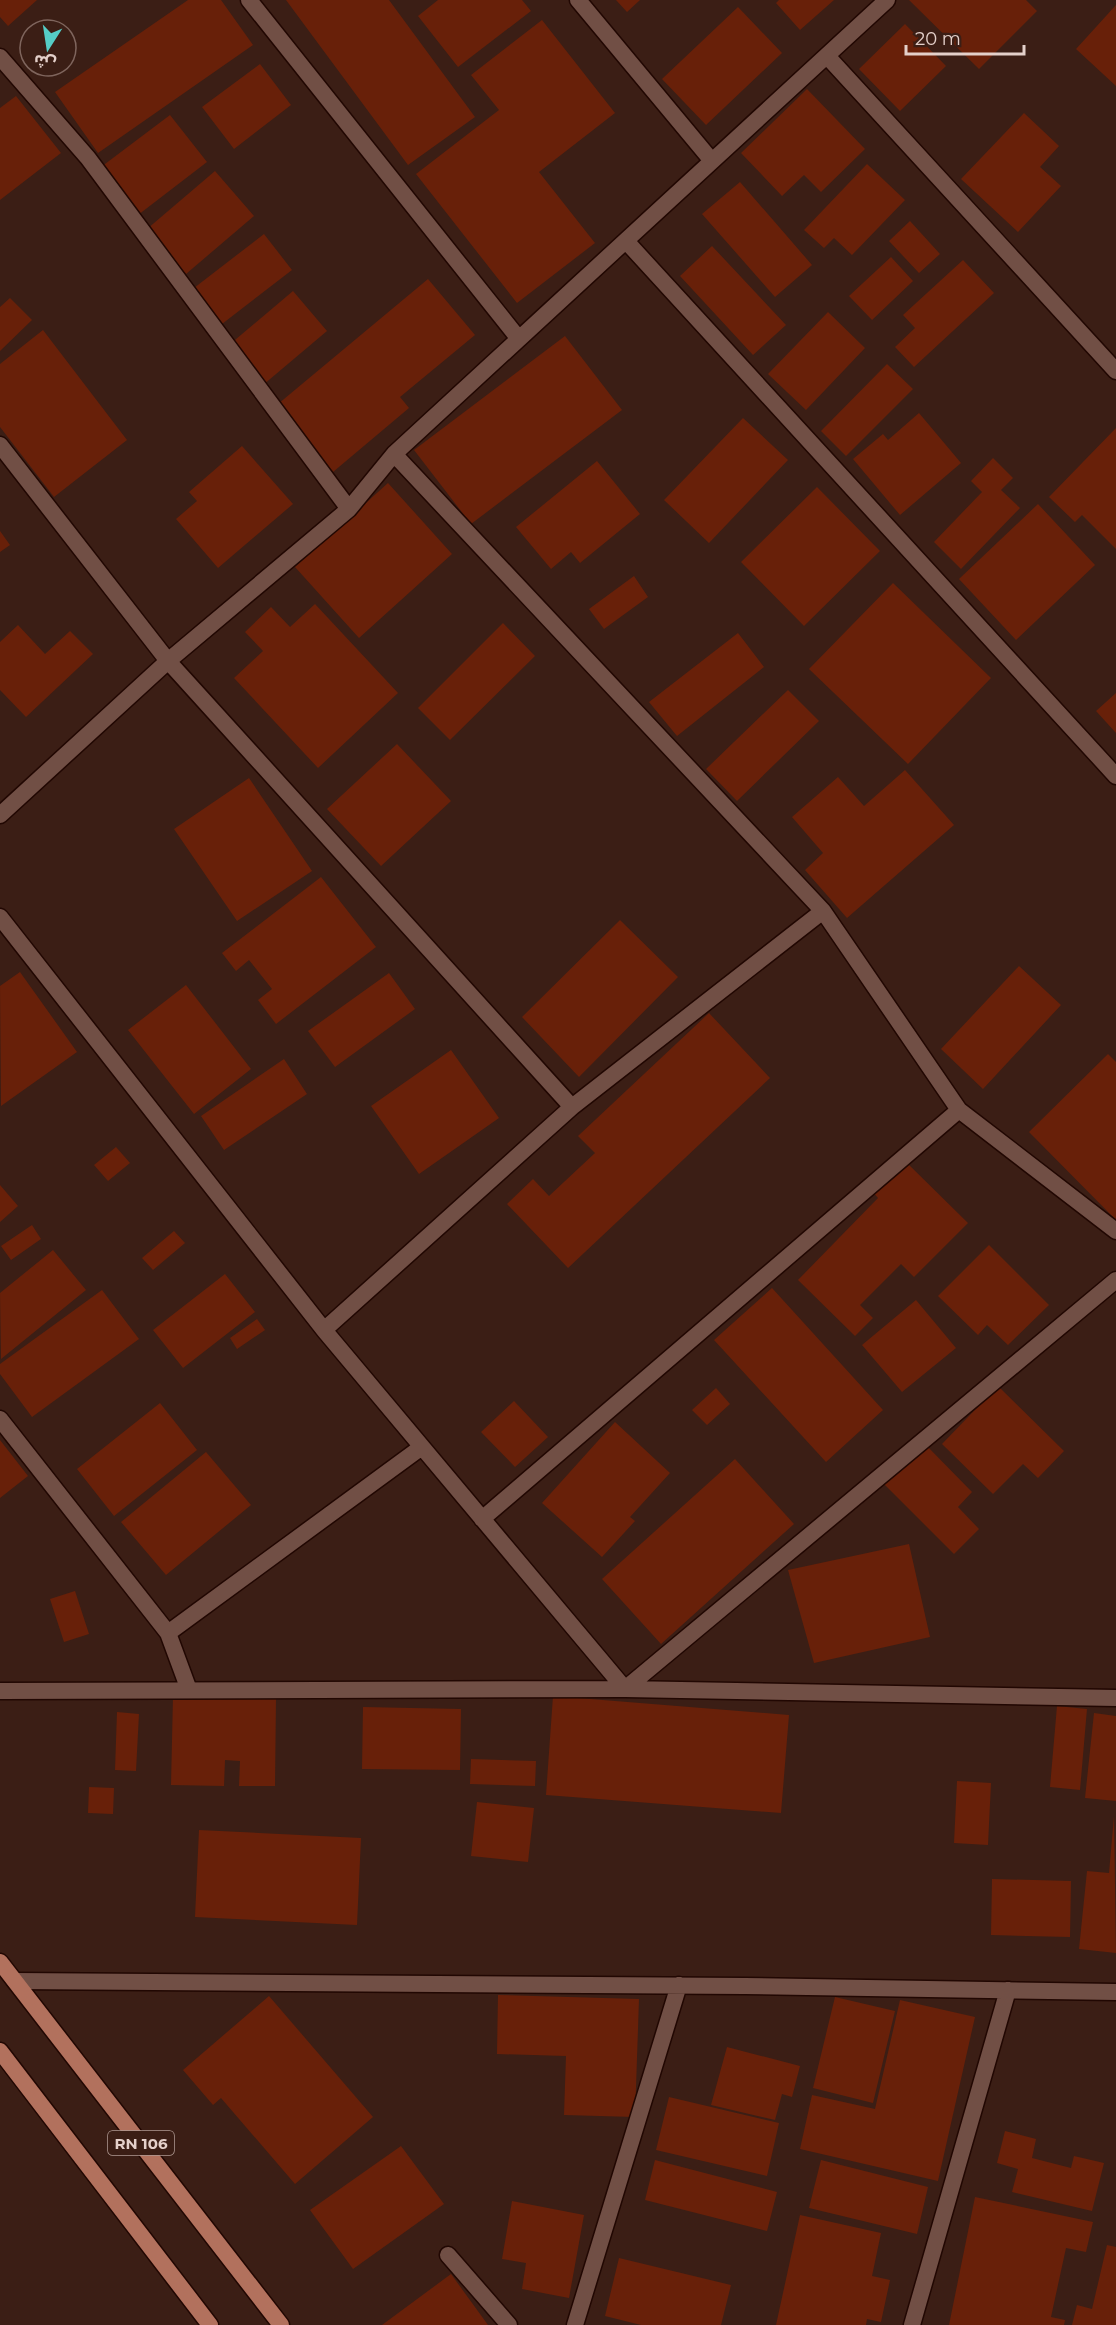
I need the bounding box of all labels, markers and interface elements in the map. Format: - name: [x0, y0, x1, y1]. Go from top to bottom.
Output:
- north arrow: [18, 18, 78, 78]
- scale bar: [906, 18, 1024, 56]
- text: 20 m: [915, 28, 961, 50]
- text: ش: [32, 51, 58, 74]
- road number: RN 106: [108, 2131, 174, 2155]

